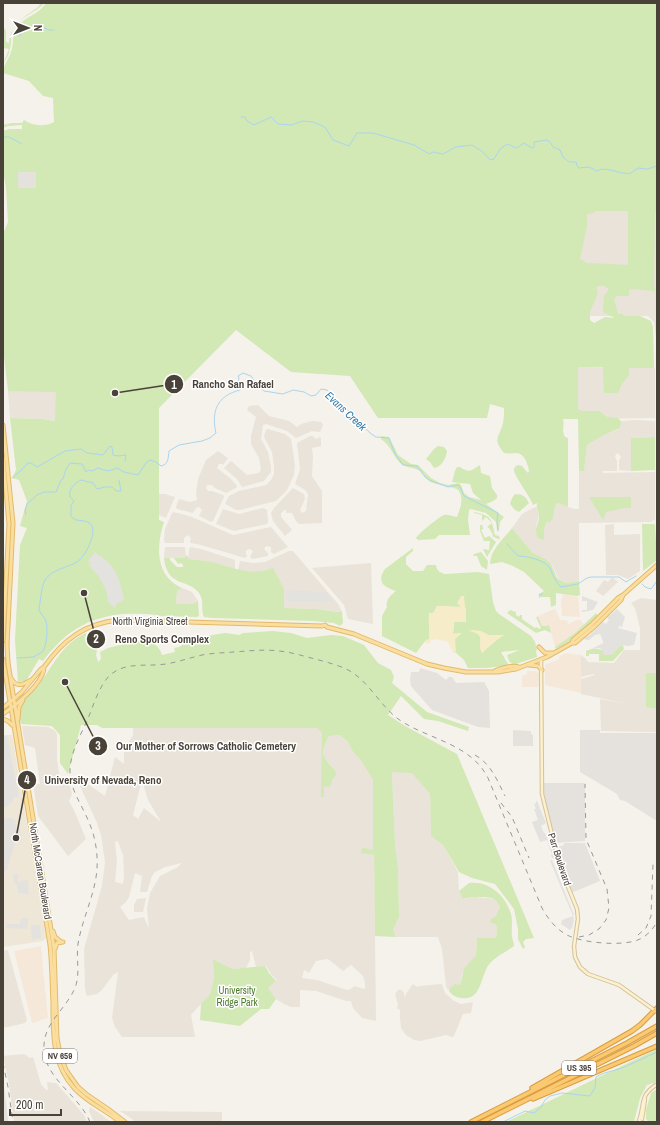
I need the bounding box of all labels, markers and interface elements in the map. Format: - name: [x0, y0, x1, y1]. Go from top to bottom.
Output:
- north arrow: [8, 8, 48, 48]
- text: N: [31, 25, 45, 31]
- callout: Rancho San Rafael: [164, 373, 282, 396]
- text: 1: [171, 377, 177, 393]
- text: Rancho San Rafael: [192, 377, 274, 391]
- water label: Evans Creek: [322, 388, 370, 434]
- street label: North Virginia Street: [112, 615, 188, 628]
- callout: Reno Sports Complex: [86, 628, 217, 651]
- text: 2: [93, 631, 99, 647]
- text: Reno Sports Complex: [115, 632, 209, 646]
- callout: Our Mother of Sorrows Catholic Cemetery: [88, 734, 304, 757]
- text: 3: [95, 738, 101, 754]
- text: Our Mother of Sorrows Catholic Cemetery: [116, 739, 296, 753]
- callout: University of Nevada, Reno: [17, 768, 169, 791]
- text: 4: [24, 772, 30, 788]
- text: University of Nevada, Reno: [45, 773, 162, 787]
- street label: North McCarran Boulevard: [26, 822, 55, 920]
- street label: Parr Boulevard: [545, 831, 574, 887]
- park label: University Ridge Park: [216, 984, 258, 1009]
- road number: NV 659: [43, 1049, 77, 1063]
- road number: US 395: [562, 1061, 596, 1075]
- scale bar: [10, 1091, 61, 1117]
- text: 200 m: [16, 1097, 43, 1113]

